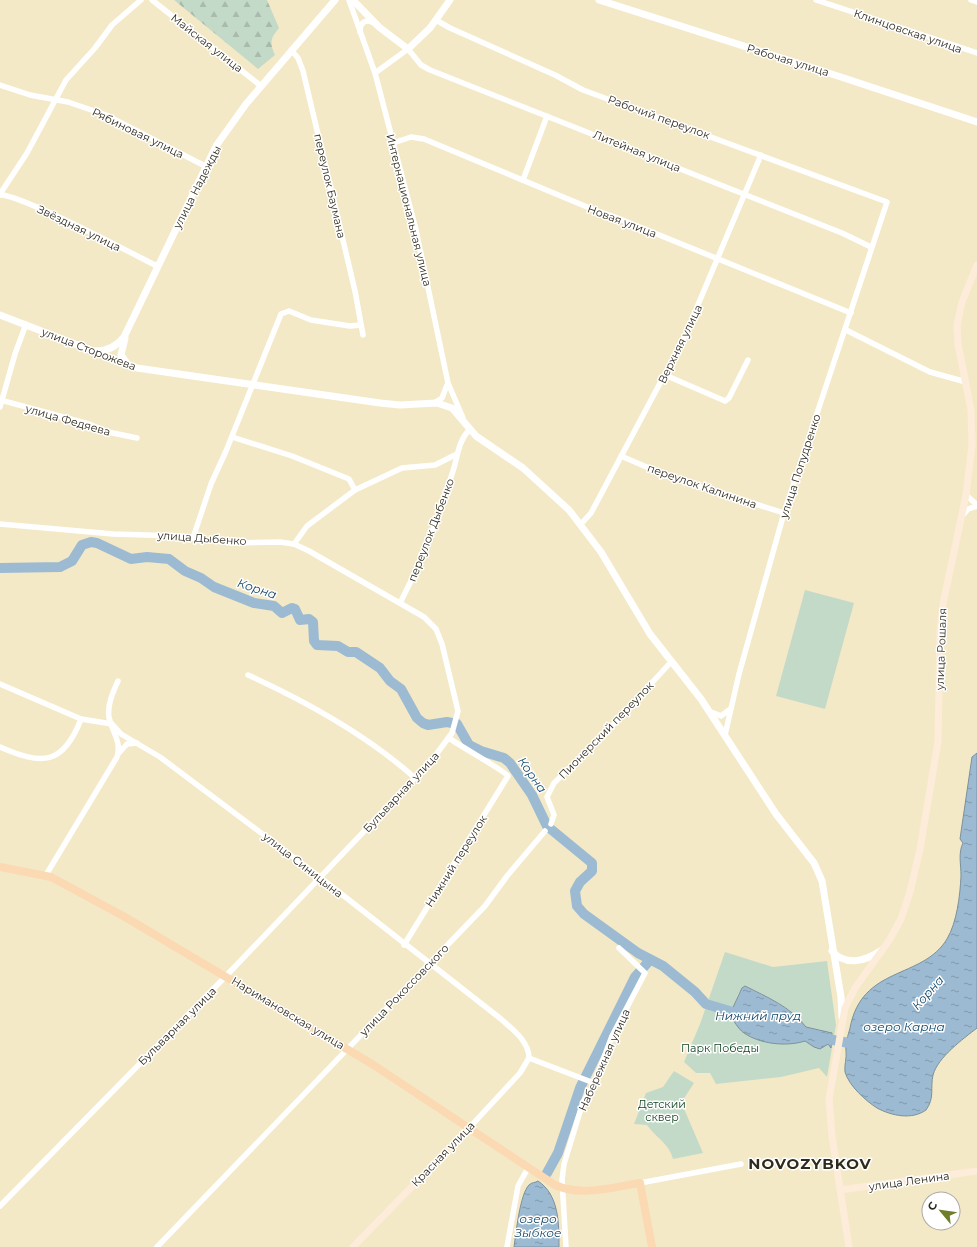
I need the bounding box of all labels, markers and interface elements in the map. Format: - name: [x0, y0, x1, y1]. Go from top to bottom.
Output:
- street label: Клинцовская улица: [852, 6, 964, 56]
- street label: Майская улица: [168, 11, 246, 75]
- street label: Рабочая улица: [745, 41, 831, 79]
- street label: Рабочий переулок: [606, 92, 713, 142]
- street label: Рябиновая улица: [90, 105, 186, 161]
- street label: Литейная улица: [591, 127, 683, 175]
- street label: переулок Баумана: [311, 132, 349, 240]
- street label: Интернациональная улица: [383, 132, 435, 288]
- street label: улица Надежды: [170, 143, 224, 232]
- street label: Новая улица: [585, 201, 659, 241]
- street label: Звёздная улица: [35, 202, 123, 254]
- street label: Верхняя улица: [655, 302, 705, 386]
- street label: улица Сторожева: [39, 324, 138, 373]
- street label: улица Федяева: [23, 401, 112, 439]
- street label: улица Попудренко: [776, 412, 823, 521]
- street label: переулок Калинина: [645, 461, 759, 511]
- street label: переулок Дыбенко: [405, 476, 457, 584]
- street label: улица Дыбенко: [156, 528, 247, 548]
- water label: Корна: [236, 575, 279, 602]
- street label: улица Рошаля: [933, 608, 949, 691]
- street label: Пионерский переулок: [556, 678, 657, 782]
- street label: Бульварная улица: [360, 749, 442, 835]
- water label: Корна: [515, 754, 550, 796]
- street label: Нижний переулок: [422, 812, 490, 910]
- street label: улица Синицына: [259, 829, 346, 901]
- street label: улица Рокоссовского: [356, 941, 452, 1040]
- water label: Корна: [909, 973, 947, 1013]
- street label: Наримановская улица: [229, 974, 347, 1052]
- street label: Бульварная улица: [135, 984, 219, 1068]
- street label: Набережная улица: [575, 1007, 633, 1113]
- water label: Нижний пруд: [715, 1008, 801, 1023]
- water label: озеро Карна: [863, 1019, 945, 1034]
- park label: Парк Победы: [681, 1041, 759, 1055]
- park label: Детский сквер: [638, 1097, 686, 1124]
- street label: Красная улица: [408, 1118, 478, 1190]
- district label: NOVOZYBKOV: [748, 1154, 872, 1173]
- street label: улица Ленина: [867, 1168, 950, 1194]
- north arrow: [921, 1191, 961, 1231]
- text: С: [924, 1199, 940, 1213]
- water label: озеро Зыбкое: [514, 1211, 561, 1240]

